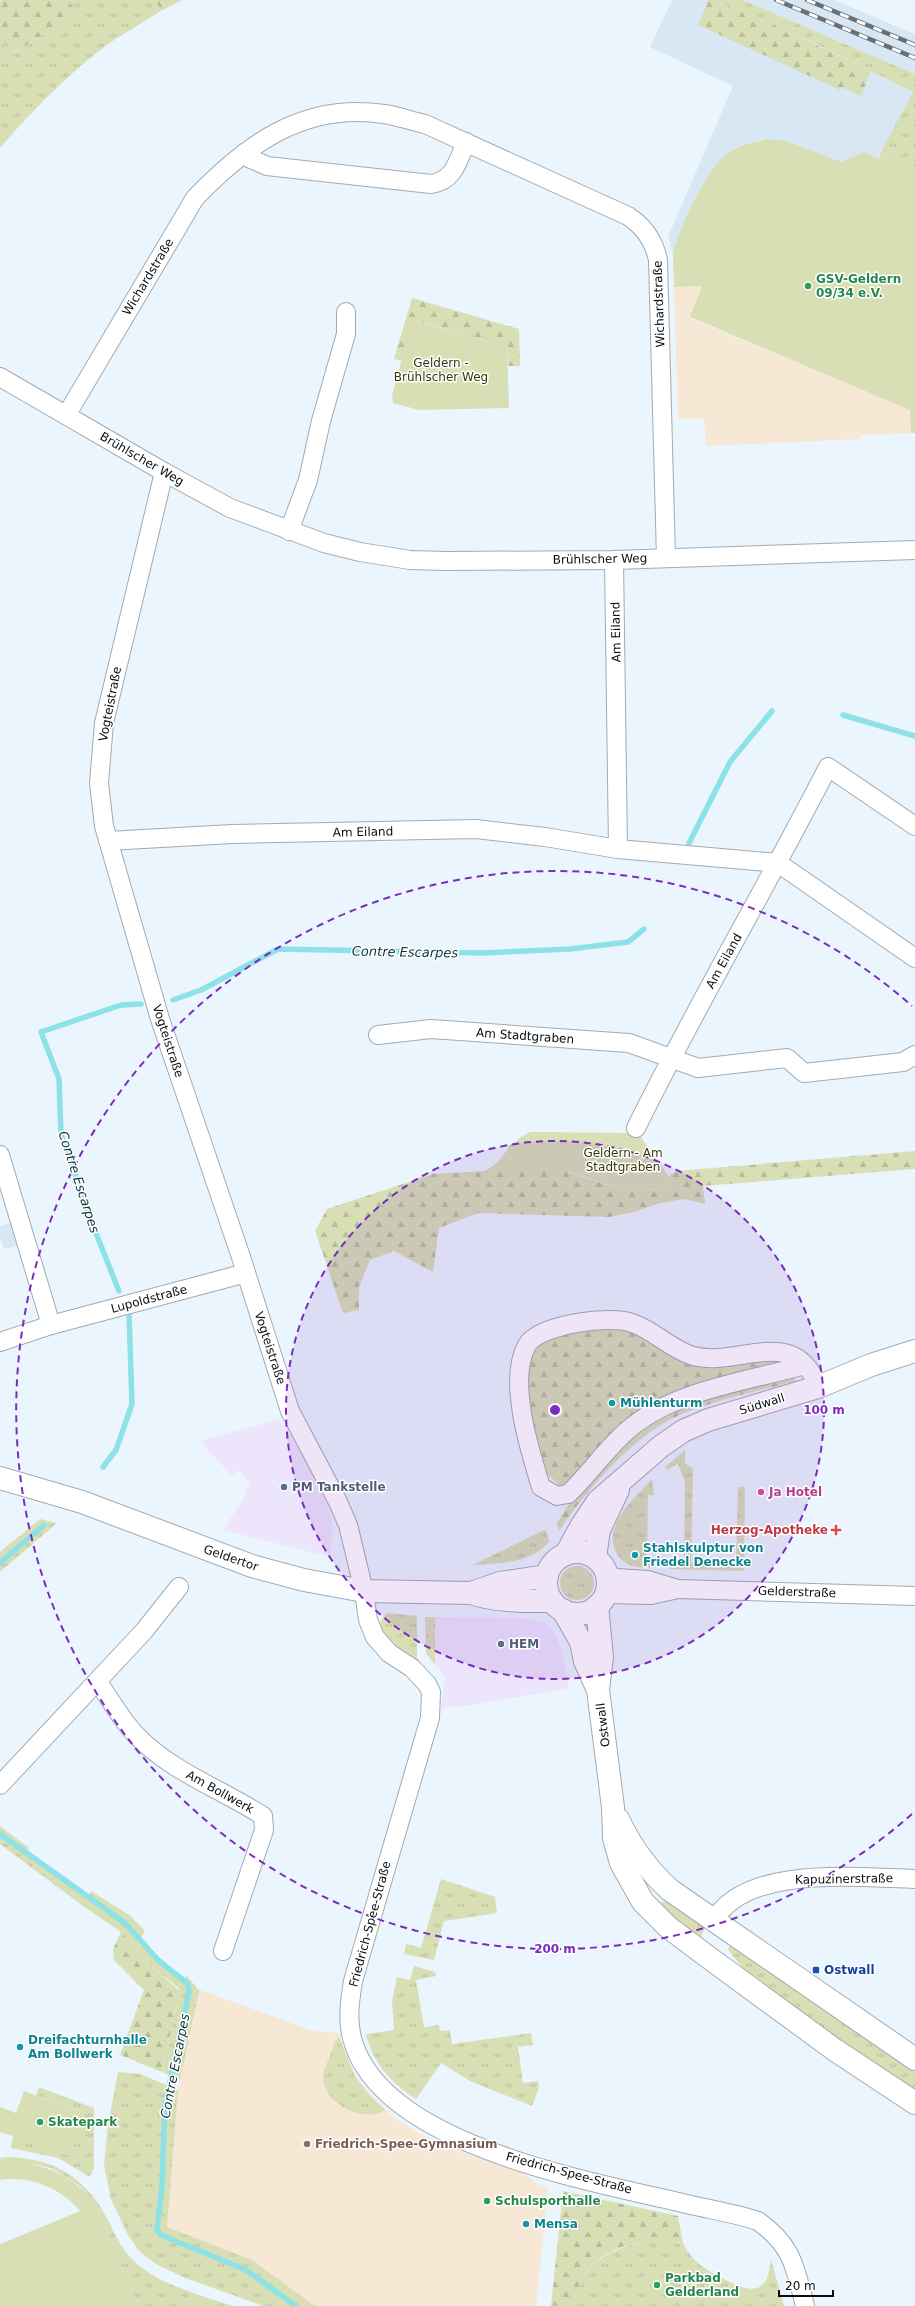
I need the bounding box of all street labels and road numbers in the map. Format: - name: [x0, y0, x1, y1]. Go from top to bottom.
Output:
- street label: Wichardstraße: [120, 236, 176, 318]
- street label: Wichardstraße: [650, 260, 668, 348]
- street label: Brühlscher Weg: [98, 429, 186, 489]
- street label: Brühlscher Weg: [553, 551, 647, 567]
- street label: Am Eiland: [608, 602, 624, 662]
- street label: Vogteistraße: [96, 665, 124, 743]
- street label: Am Eiland: [333, 824, 393, 840]
- street label: Am Eiland: [703, 931, 745, 991]
- street label: Vogteistraße: [150, 1003, 186, 1079]
- street label: Am Stadtgraben: [476, 1026, 574, 1046]
- street label: Lupoldstraße: [109, 1282, 189, 1316]
- street label: Vogteistraße: [252, 1310, 288, 1386]
- street label: Südwall: [738, 1390, 786, 1418]
- street label: Geldertor: [202, 1542, 260, 1574]
- street label: Gelderstraße: [758, 1584, 836, 1600]
- street label: Ostwall: [593, 1702, 613, 1748]
- street label: Am Bollwerk: [184, 1768, 256, 1816]
- street label: Friedrich-Spee-Straße: [346, 1859, 394, 1989]
- street label: Kapuzinerstraße: [795, 1871, 893, 1887]
- street label: Friedrich-Spee-Straße: [504, 2149, 634, 2197]

